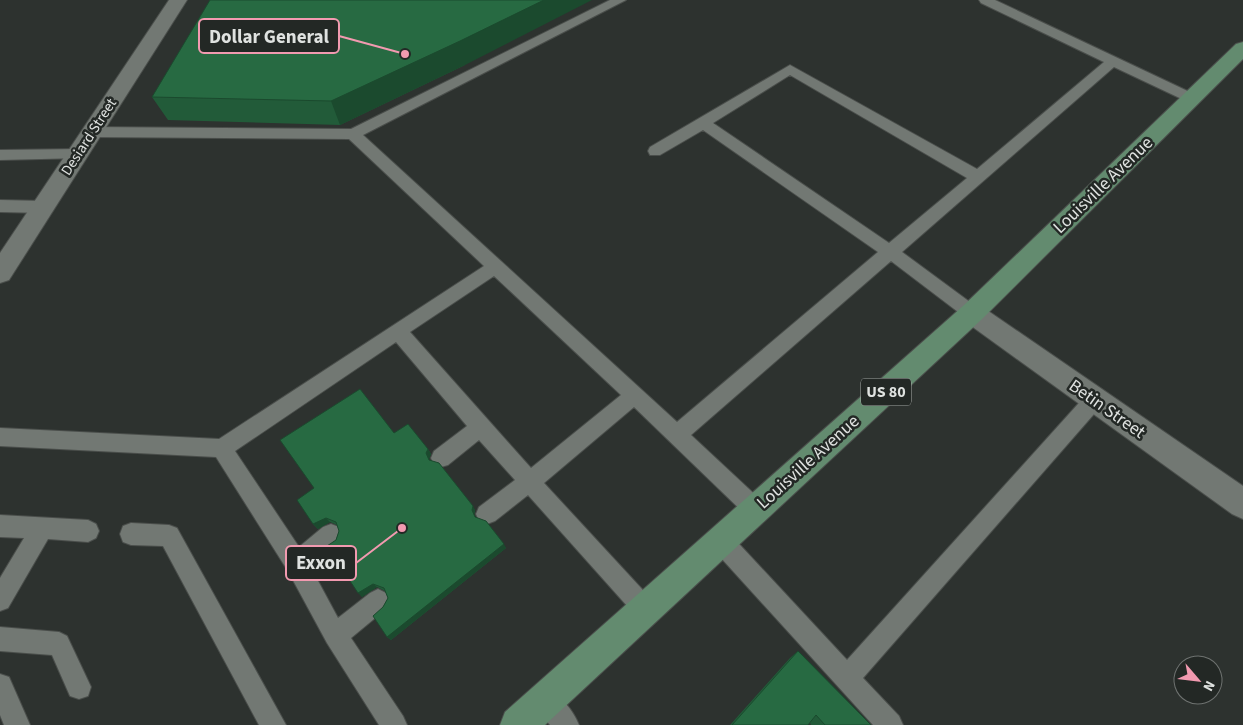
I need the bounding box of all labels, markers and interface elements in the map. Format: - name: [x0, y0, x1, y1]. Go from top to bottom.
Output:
- callout: Dollar General: [199, 19, 339, 53]
- text: Dollar General: [209, 24, 330, 51]
- street label: Desiard Street: [56, 94, 122, 180]
- street label: Louisville Avenue: [1048, 131, 1159, 239]
- street label: Betin Street: [1064, 373, 1150, 445]
- road number: US 80: [861, 378, 911, 406]
- street label: Louisville Avenue: [751, 409, 865, 515]
- callout: Exxon: [286, 546, 356, 580]
- text: Exxon: [296, 550, 346, 577]
- north arrow: [1173, 655, 1223, 705]
- text: N: [1198, 677, 1220, 694]

